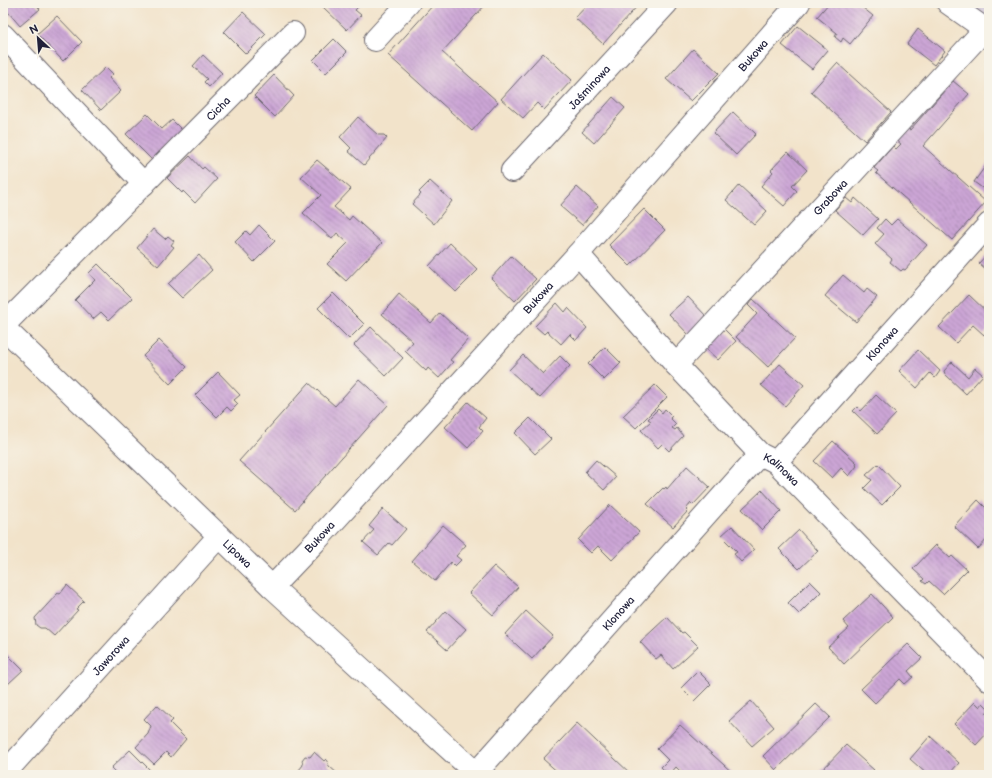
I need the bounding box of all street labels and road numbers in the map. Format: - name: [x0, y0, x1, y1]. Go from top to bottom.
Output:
- street label: Bukowa: [735, 37, 771, 74]
- street label: Jaśminowa: [566, 62, 613, 112]
- street label: Cicha: [204, 94, 233, 123]
- street label: Grabowa: [811, 177, 850, 218]
- street label: Bukowa: [520, 279, 556, 316]
- street label: Klonowa: [863, 324, 901, 363]
- street label: Kalinowa: [761, 450, 802, 489]
- street label: Bukowa: [302, 518, 337, 556]
- street label: Lipowa: [220, 537, 255, 570]
- street label: Klonowa: [600, 593, 637, 633]
- street label: Jaworowa: [90, 633, 132, 678]

